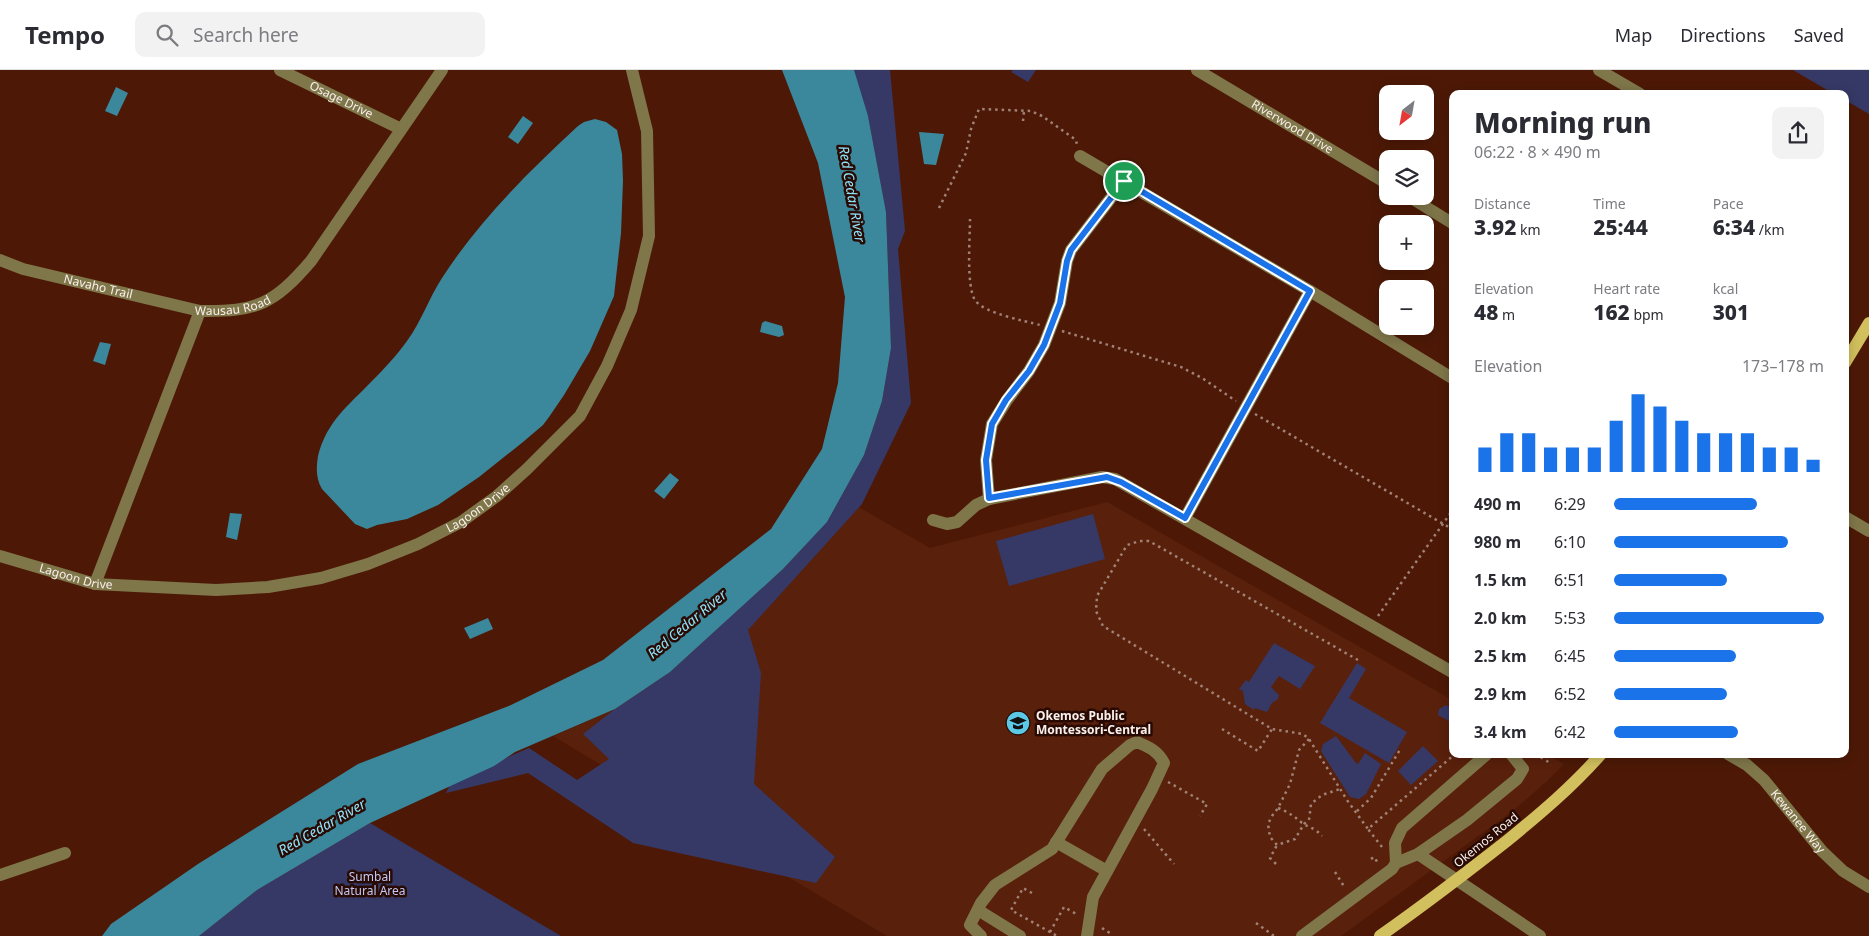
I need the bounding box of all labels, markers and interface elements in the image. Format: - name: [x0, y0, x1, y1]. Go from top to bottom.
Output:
- search box: [135, 12, 485, 57]
- text: Tempo: [25, 18, 105, 51]
- icon: search: [153, 21, 181, 49]
- text: Search here: [193, 22, 299, 48]
- text: Map: [1615, 23, 1652, 47]
- text: Directions: [1680, 23, 1766, 47]
- text: Saved: [1794, 23, 1844, 47]
- street label: Osage Drive: [307, 77, 376, 122]
- north arrow: [1379, 85, 1434, 140]
- map controls: [1379, 85, 1434, 335]
- street label: Riverwood Drive: [1248, 95, 1337, 158]
- text: Morning run: [1474, 103, 1652, 141]
- button: share: [1772, 107, 1824, 159]
- text: 06:22 · 8 × 490 m: [1474, 141, 1601, 163]
- water label: Red Cedar River: [835, 144, 870, 244]
- button: layers: [1379, 150, 1434, 205]
- pin: [1103, 160, 1145, 202]
- icon: arrive: [1110, 167, 1138, 195]
- text: Distance: [1474, 194, 1531, 213]
- text: Time: [1593, 194, 1626, 213]
- text: Pace: [1713, 194, 1744, 213]
- text: 3.92: [1474, 213, 1516, 241]
- text: 25:44: [1593, 213, 1648, 241]
- text: 6:34: [1713, 213, 1755, 241]
- button: +: [1379, 215, 1434, 270]
- text: km: [1516, 220, 1541, 239]
- text: /km: [1755, 220, 1784, 239]
- street label: Navaho Trail: [62, 270, 134, 303]
- text: Elevation: [1474, 279, 1534, 298]
- text: Heart rate: [1593, 279, 1660, 298]
- text: kcal: [1713, 279, 1738, 298]
- button: −: [1379, 280, 1434, 335]
- street label: Wausau Road: [195, 291, 274, 319]
- text: 48: [1474, 298, 1498, 326]
- text: 162: [1593, 298, 1630, 326]
- text: 301: [1713, 298, 1749, 326]
- text: m: [1498, 305, 1515, 324]
- text: bpm: [1630, 305, 1664, 324]
- text: Elevation: [1474, 355, 1542, 377]
- text: 173–178 m: [1742, 355, 1824, 377]
- street label: Lagoon Drive: [443, 479, 514, 536]
- text: 490 m: [1474, 493, 1521, 515]
- text: 6:29: [1554, 493, 1586, 515]
- text: 980 m: [1474, 531, 1521, 553]
- text: 6:10: [1554, 531, 1586, 553]
- street label: Lagoon Drive: [37, 559, 113, 593]
- text: 1.5 km: [1474, 569, 1526, 591]
- text: 6:51: [1554, 569, 1586, 591]
- water label: Red Cedar River: [643, 585, 731, 662]
- text: 2.0 km: [1474, 607, 1526, 629]
- text: 5:53: [1554, 607, 1586, 629]
- text: 2.5 km: [1474, 645, 1526, 667]
- text: 6:45: [1554, 645, 1586, 667]
- text: 2.9 km: [1474, 683, 1526, 705]
- text: 6:52: [1554, 683, 1586, 705]
- place label: Okemos Public Montessori-Central: [1036, 707, 1151, 738]
- school or university icon: Okemos Public Montessori-Central: [1005, 710, 1031, 736]
- text: 3.4 km: [1474, 721, 1526, 743]
- text: 6:42: [1554, 721, 1586, 743]
- street label: Kewanee Way: [1767, 785, 1830, 857]
- water label: Red Cedar River: [275, 794, 369, 859]
- street label: Okemos Road: [1450, 808, 1522, 871]
- park label: Sumbal Natural Area: [334, 868, 406, 899]

